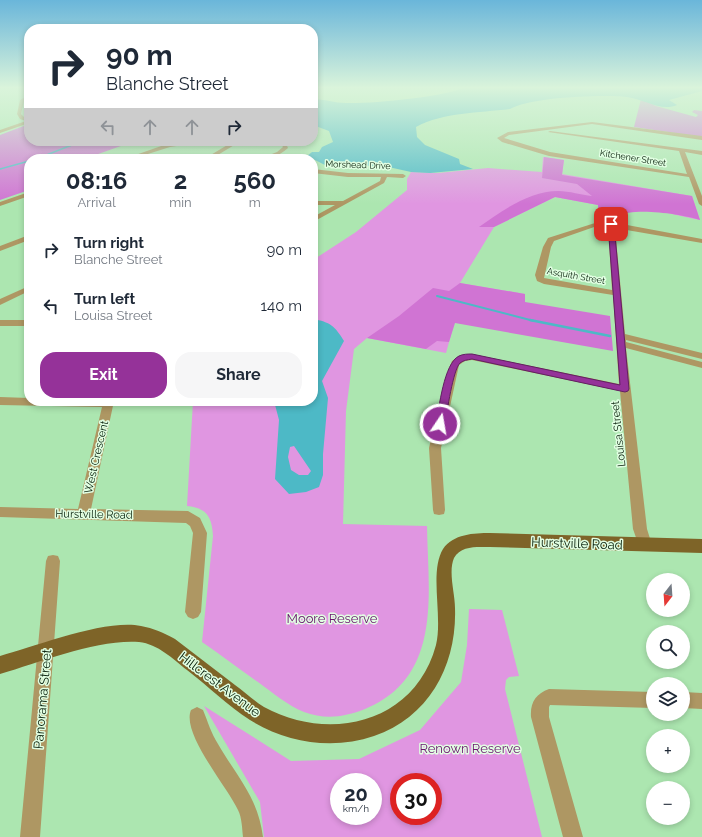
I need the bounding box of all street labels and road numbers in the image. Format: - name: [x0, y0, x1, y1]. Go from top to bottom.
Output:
- street label: Kitchener Street: [599, 148, 667, 168]
- street label: Morshead Drive: [325, 159, 392, 171]
- street label: Asquith Street: [546, 266, 606, 286]
- street label: Louisa Street: [609, 400, 628, 468]
- street label: West Crescent: [82, 419, 111, 495]
- street label: Hurstville Road: [55, 507, 133, 522]
- street label: Hurstville Road: [531, 534, 623, 553]
- street label: Panorama Street: [31, 648, 54, 750]
- street label: Hillcrest Avenue: [176, 649, 264, 720]

